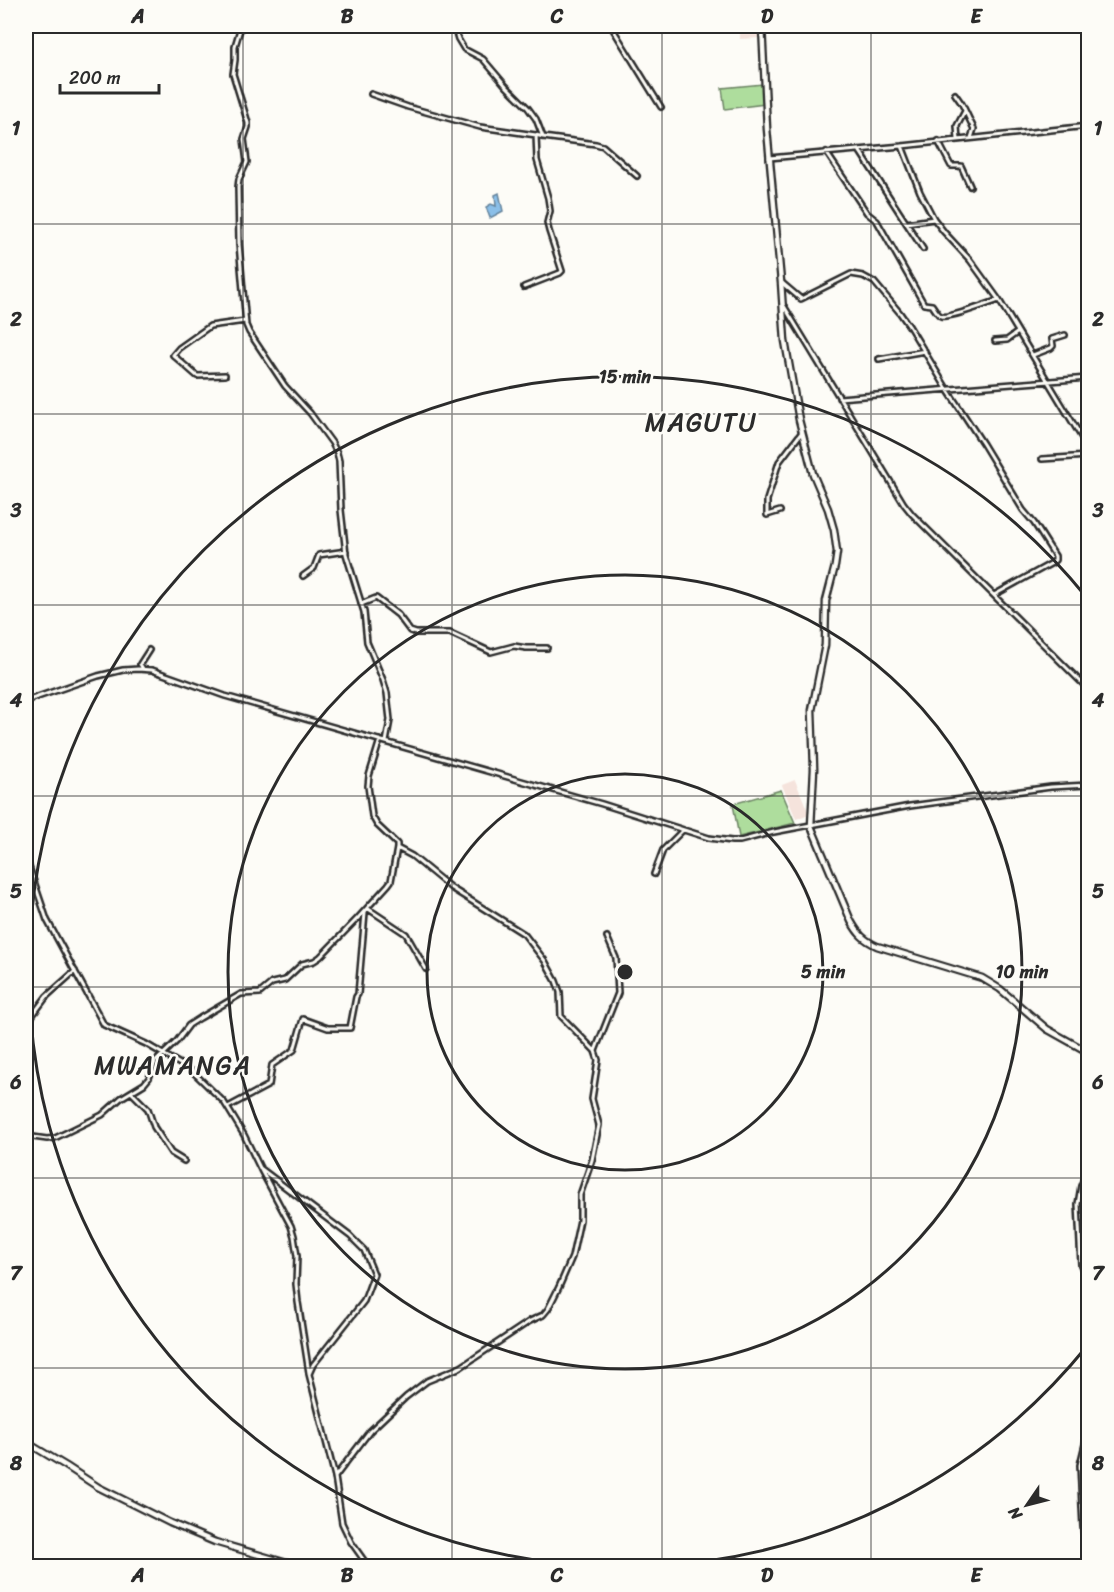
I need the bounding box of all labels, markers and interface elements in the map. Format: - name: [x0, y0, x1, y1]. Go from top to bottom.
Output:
- text: A: [130, 0, 145, 34]
- text: B: [341, 0, 354, 34]
- text: C: [550, 0, 564, 34]
- text: D: [761, 0, 774, 34]
- text: E: [970, 0, 983, 34]
- scale bar: [60, 57, 159, 95]
- text: 200 m: [69, 62, 121, 94]
- text: 1: [12, 111, 21, 146]
- text: 1: [1094, 111, 1103, 146]
- text: 2: [9, 302, 22, 337]
- text: 2: [1091, 302, 1104, 337]
- text: 15 min: [599, 361, 651, 393]
- district label: MAGUTU: [645, 399, 757, 445]
- text: 3: [10, 493, 22, 528]
- text: 3: [1092, 493, 1104, 528]
- text: 4: [9, 683, 23, 718]
- text: 4: [1091, 683, 1105, 718]
- text: 5: [10, 874, 22, 909]
- text: 5: [1092, 874, 1104, 909]
- text: 5 min: [801, 956, 845, 988]
- text: 10 min: [996, 956, 1048, 988]
- centre of rings: [615, 962, 635, 982]
- district label: MWAMANGA: [94, 1042, 252, 1088]
- text: 6: [9, 1065, 22, 1100]
- text: 6: [1091, 1065, 1104, 1100]
- text: 7: [10, 1256, 23, 1291]
- text: 7: [1092, 1256, 1105, 1291]
- text: 8: [9, 1446, 23, 1481]
- text: 8: [1091, 1446, 1105, 1481]
- north arrow: [997, 1475, 1057, 1535]
- text: N: [1000, 1500, 1031, 1527]
- text: A: [130, 1558, 145, 1592]
- text: B: [341, 1558, 354, 1592]
- text: C: [550, 1558, 564, 1592]
- text: D: [761, 1558, 774, 1592]
- text: E: [970, 1558, 983, 1592]

